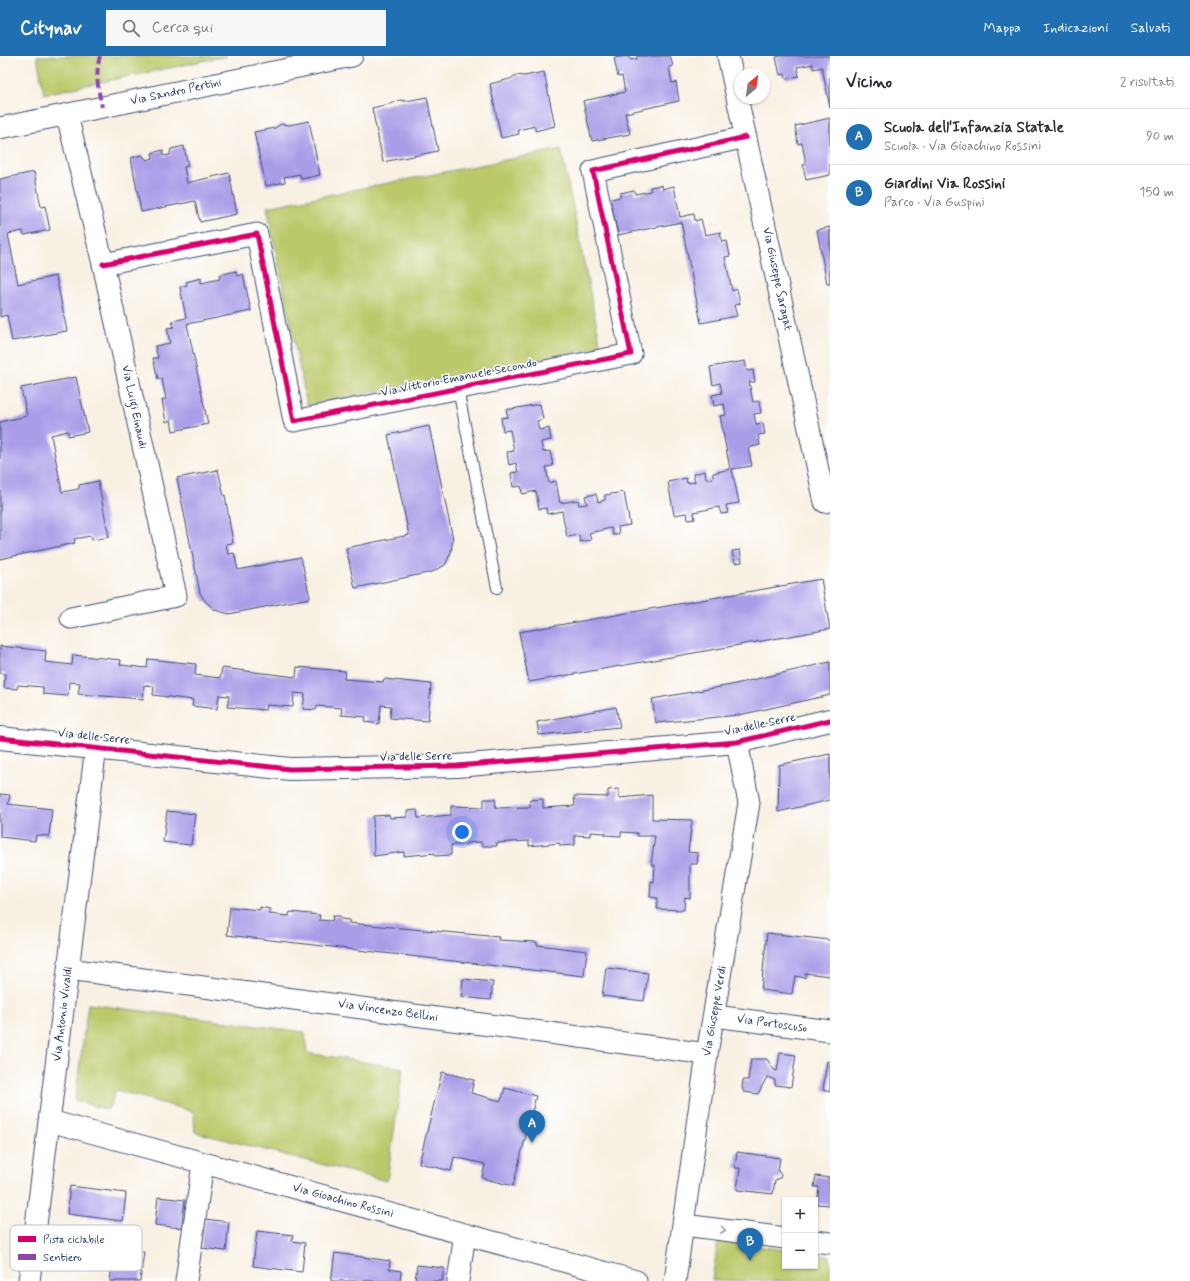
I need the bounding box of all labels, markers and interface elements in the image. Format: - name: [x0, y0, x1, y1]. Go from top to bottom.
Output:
- search box: [106, 10, 386, 46]
- text: Citynav: [20, 16, 82, 41]
- icon: search: [120, 17, 142, 39]
- text: Cerca qui: [152, 18, 213, 38]
- text: Mappa: [983, 19, 1021, 37]
- text: Indicazioni: [1043, 19, 1108, 37]
- text: Salvati: [1130, 19, 1170, 37]
- north arrow: [734, 68, 770, 104]
- text: Vicino: [846, 71, 892, 93]
- street label: Via Sandro Pertini: [129, 74, 223, 109]
- text: 2 risultati: [1120, 74, 1174, 91]
- text: Scuola dell'Infanzia Statale: [884, 118, 1064, 138]
- text: A: [855, 128, 863, 145]
- text: 90 m: [1146, 128, 1174, 145]
- text: Scuola · Via Gioachino Rossini: [884, 138, 1041, 155]
- text: Giardini Via Rossini: [884, 174, 1005, 194]
- text: B: [855, 184, 863, 201]
- text: 150 m: [1140, 184, 1174, 201]
- text: Parco · Via Guspini: [884, 194, 984, 211]
- street label: Via Giuseppe Saragat: [758, 226, 796, 332]
- street label: Via Vittorio Emanuele Secondo: [380, 355, 538, 401]
- street label: Via Luigi Einaudi: [116, 364, 151, 451]
- street label: Via delle Serre: [723, 710, 798, 740]
- street label: Via delle Serre: [57, 725, 131, 749]
- street label: Via delle Serre: [379, 748, 453, 766]
- your location: [452, 822, 472, 842]
- street label: Via Giuseppe Verdi: [699, 964, 731, 1058]
- street label: Via Antonio Vivaldi: [49, 965, 77, 1062]
- street label: Via Vincenzo Bellini: [337, 996, 439, 1026]
- street label: Via Portoscuso: [736, 1011, 809, 1037]
- pin: A: [519, 1110, 545, 1143]
- street label: Via Gioachino Rossini: [291, 1180, 395, 1222]
- map controls: [782, 1197, 818, 1269]
- button: +: [782, 1197, 818, 1233]
- legend: [10, 1225, 142, 1271]
- one-way arrow: [719, 1225, 726, 1234]
- pin: B: [737, 1228, 763, 1261]
- text: Pista ciclabile: [43, 1233, 104, 1247]
- button: −: [782, 1233, 818, 1269]
- text: Sentiero: [43, 1251, 82, 1265]

